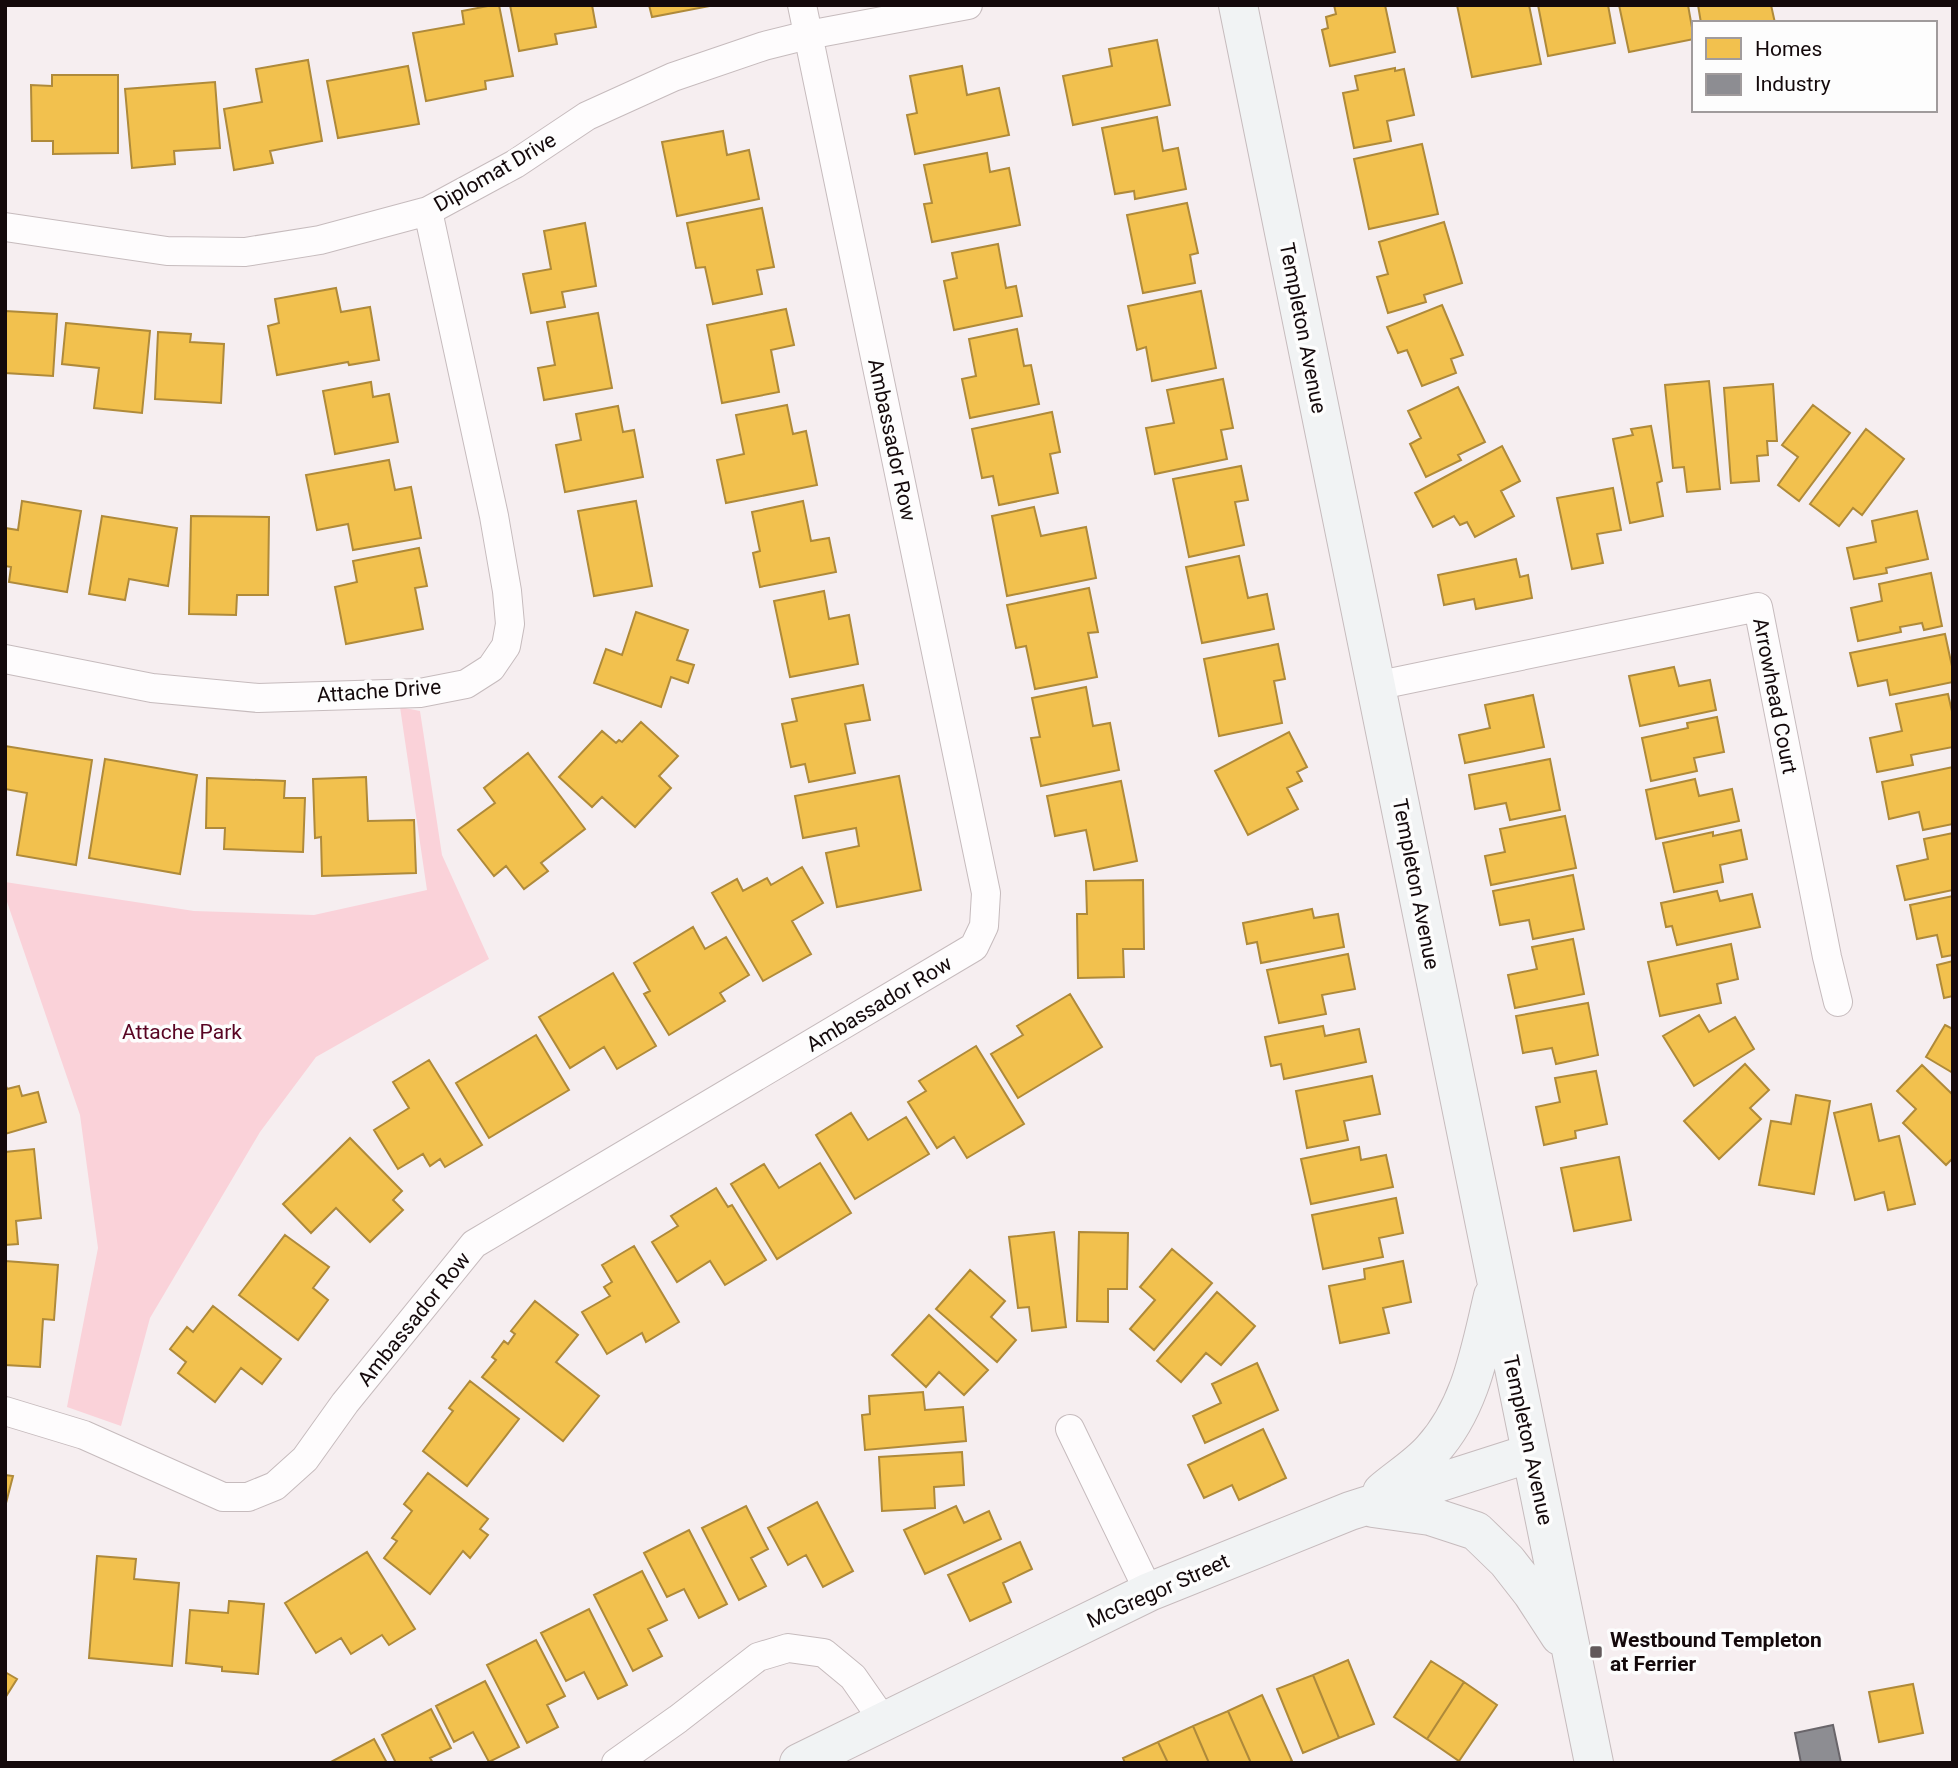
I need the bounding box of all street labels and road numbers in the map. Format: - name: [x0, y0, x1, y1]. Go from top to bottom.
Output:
- street label: Diplomat Drive: [430, 127, 560, 217]
- street label: Templeton Avenue: [1275, 241, 1331, 415]
- street label: Ambassador Row: [863, 357, 921, 524]
- street label: Arrowhead Court: [1748, 616, 1802, 776]
- street label: Attache Drive: [316, 675, 442, 707]
- street label: Templeton Avenue: [1388, 797, 1444, 971]
- street label: Ambassador Row: [802, 951, 956, 1057]
- street label: Ambassador Row: [353, 1247, 475, 1391]
- street label: Templeton Avenue: [1498, 1353, 1558, 1527]
- street label: McGregor Street: [1083, 1549, 1233, 1633]

